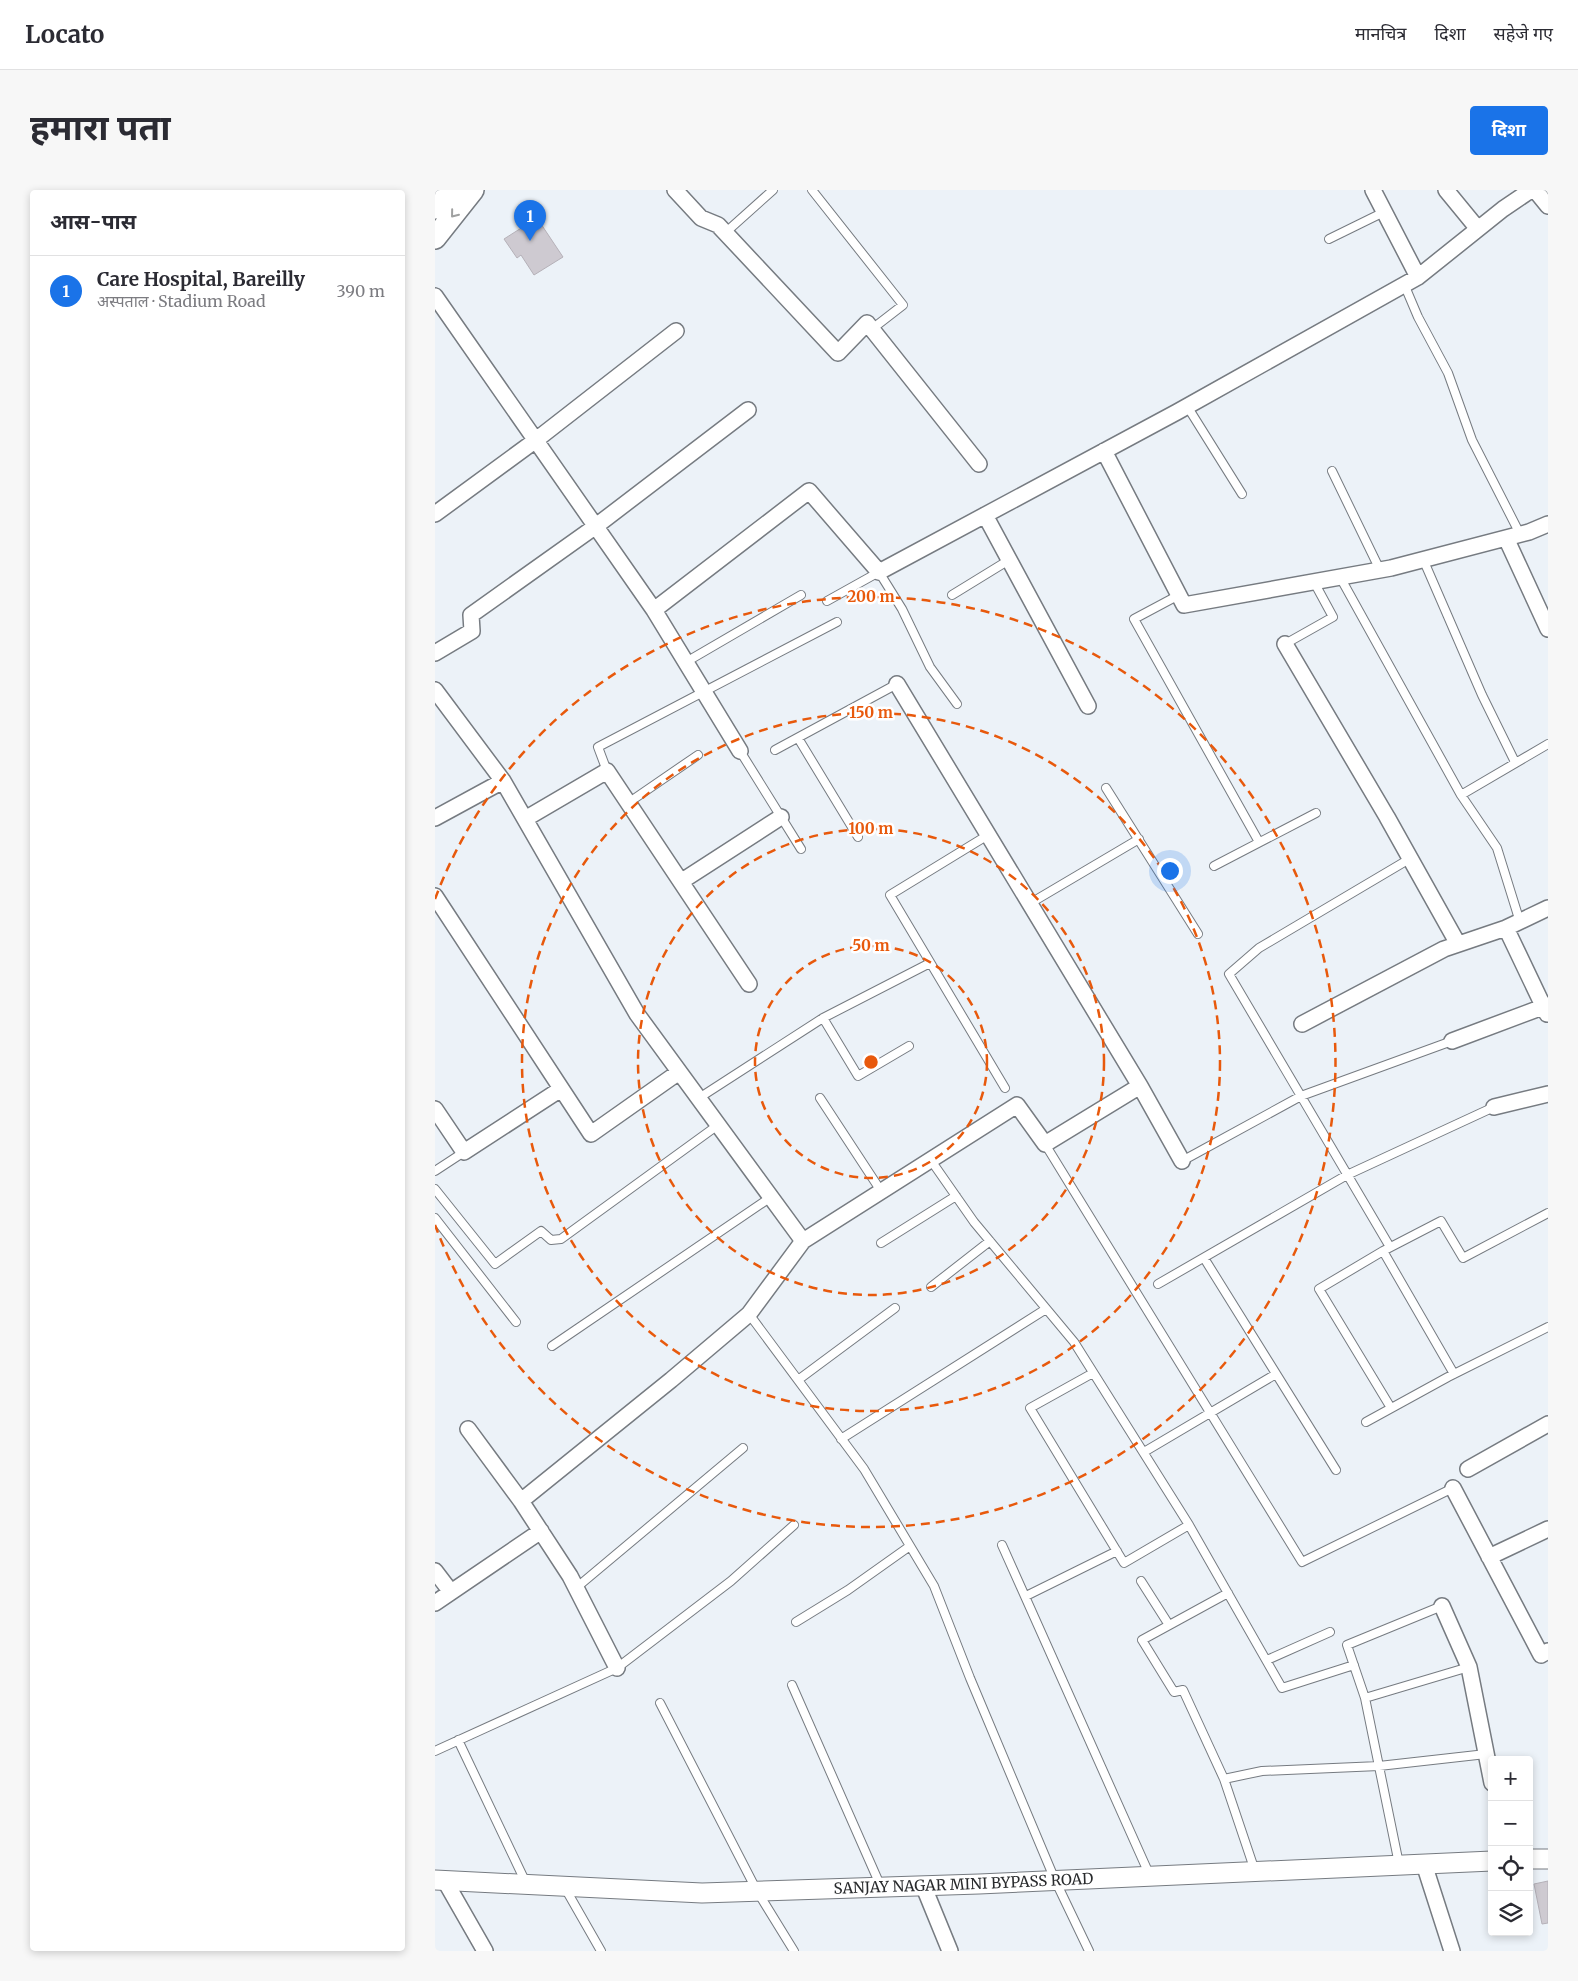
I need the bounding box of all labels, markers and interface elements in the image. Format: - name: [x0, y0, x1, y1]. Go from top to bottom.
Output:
- text: Locato: [25, 19, 104, 50]
- text: मानचित्र: [1355, 22, 1406, 45]
- text: दिशा: [1434, 22, 1466, 45]
- text: सहेजे गए: [1494, 22, 1553, 45]
- text: हमारा पता: [30, 106, 170, 150]
- button: दिशा: [1470, 106, 1548, 155]
- pin: 1: [514, 200, 546, 241]
- text: आस-पास: [50, 208, 136, 235]
- one-way arrow: [452, 208, 460, 217]
- text: Care Hospital, Bareilly: [97, 267, 305, 291]
- text: 1: [62, 281, 70, 301]
- text: 390 m: [337, 281, 385, 301]
- text: अस्पताल · Stadium Road: [97, 291, 266, 311]
- text: 200 m: [847, 587, 895, 606]
- text: 150 m: [849, 703, 893, 722]
- text: 100 m: [849, 819, 893, 838]
- your location: [1157, 858, 1183, 884]
- text: 50 m: [852, 936, 890, 955]
- centre of rings: [862, 1053, 880, 1071]
- map controls: [1488, 1756, 1533, 1936]
- button: +: [1488, 1756, 1533, 1801]
- button: −: [1488, 1801, 1533, 1846]
- button: locate: [1488, 1846, 1533, 1891]
- street label: SANJAY NAGAR MINI BYPASS ROAD: [833, 1869, 1094, 1898]
- button: layers: [1488, 1891, 1533, 1936]

